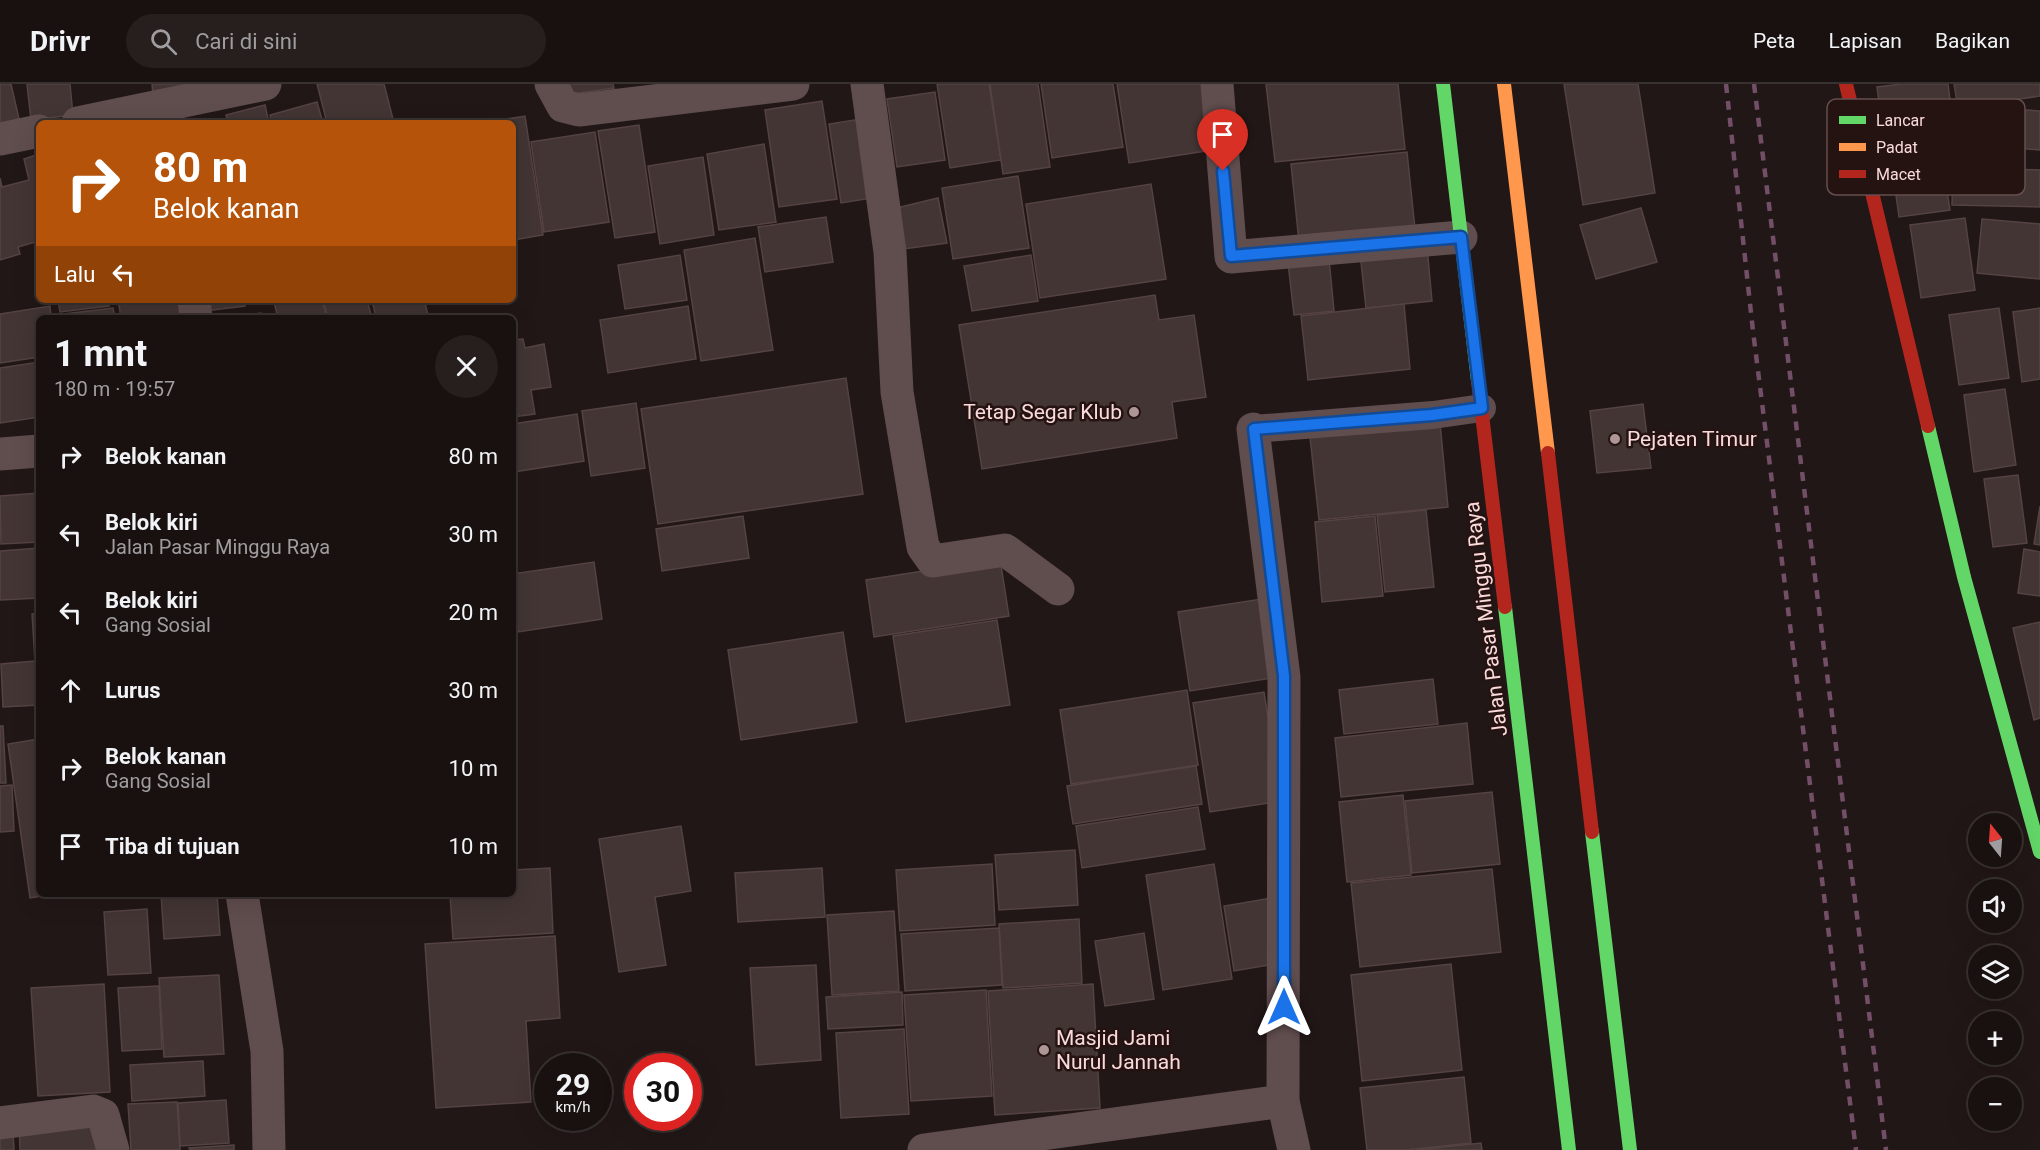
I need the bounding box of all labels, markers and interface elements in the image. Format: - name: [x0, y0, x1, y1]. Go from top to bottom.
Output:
- search box: [126, 14, 546, 68]
- text: Drivr: [30, 25, 90, 58]
- icon: search: [147, 25, 180, 58]
- text: Cari di sini: [195, 29, 297, 54]
- text: Peta: [1753, 29, 1795, 53]
- text: Lapisan: [1828, 29, 1902, 53]
- text: Bagikan: [1935, 29, 2010, 53]
- legend: [1827, 99, 2025, 195]
- pin: [1197, 109, 1248, 171]
- text: Lancar: [1876, 111, 1925, 130]
- icon: arrive: [1206, 118, 1239, 151]
- text: Padat: [1876, 138, 1918, 157]
- text: 80 m: [153, 143, 248, 192]
- icon: right: [54, 144, 132, 222]
- text: Macet: [1876, 165, 1921, 184]
- text: Belok kanan: [153, 193, 299, 225]
- icon: left: [107, 258, 140, 291]
- text: Lalu: [54, 262, 95, 287]
- text: 1 mnt: [54, 333, 147, 375]
- button: close: [435, 335, 498, 398]
- text: 180 m · 19:57: [54, 377, 175, 401]
- place label: Tetap Segar Klub: [963, 400, 1122, 424]
- marker: Tetap Segar Klub: [1127, 405, 1141, 419]
- place label: Pejaten Timur: [1627, 427, 1757, 451]
- marker: Pejaten Timur: [1608, 432, 1622, 446]
- icon: right: [54, 440, 87, 473]
- text: Belok kanan: [105, 444, 226, 469]
- text: 80 m: [449, 444, 498, 469]
- street label: Jalan Pasar Minggu Raya: [1460, 500, 1512, 738]
- text: Belok kiri: [105, 510, 198, 535]
- icon: left: [54, 518, 87, 551]
- text: 30 m: [449, 522, 498, 547]
- text: Jalan Pasar Minggu Raya: [105, 535, 330, 559]
- text: Belok kiri: [105, 588, 198, 613]
- icon: left: [54, 596, 87, 629]
- text: 20 m: [449, 600, 498, 625]
- text: Gang Sosial: [105, 613, 211, 637]
- icon: ahead: [54, 674, 87, 707]
- text: Lurus: [105, 678, 161, 703]
- text: 30 m: [449, 678, 498, 703]
- text: Belok kanan: [105, 744, 226, 769]
- icon: right: [54, 752, 87, 785]
- text: 10 m: [449, 756, 498, 781]
- text: Gang Sosial: [105, 769, 211, 793]
- north arrow: [1968, 813, 2022, 867]
- map controls: [1968, 813, 2022, 1131]
- icon: arrive: [54, 830, 87, 863]
- text: Tiba di tujuan: [105, 834, 240, 859]
- text: 10 m: [449, 834, 498, 859]
- button: sound: [1968, 879, 2022, 933]
- button: layers: [1968, 945, 2022, 999]
- position arrow: [1252, 975, 1316, 1039]
- button: +: [1968, 1011, 2022, 1065]
- place label: Masjid Jami Nurul Jannah: [1056, 1026, 1181, 1074]
- marker: Masjid Jami Nurul Jannah: [1037, 1043, 1051, 1057]
- speed limit sign: 30: [624, 1053, 702, 1131]
- text: 29: [556, 1067, 590, 1102]
- button: −: [1968, 1077, 2022, 1131]
- text: km/h: [555, 1098, 591, 1116]

